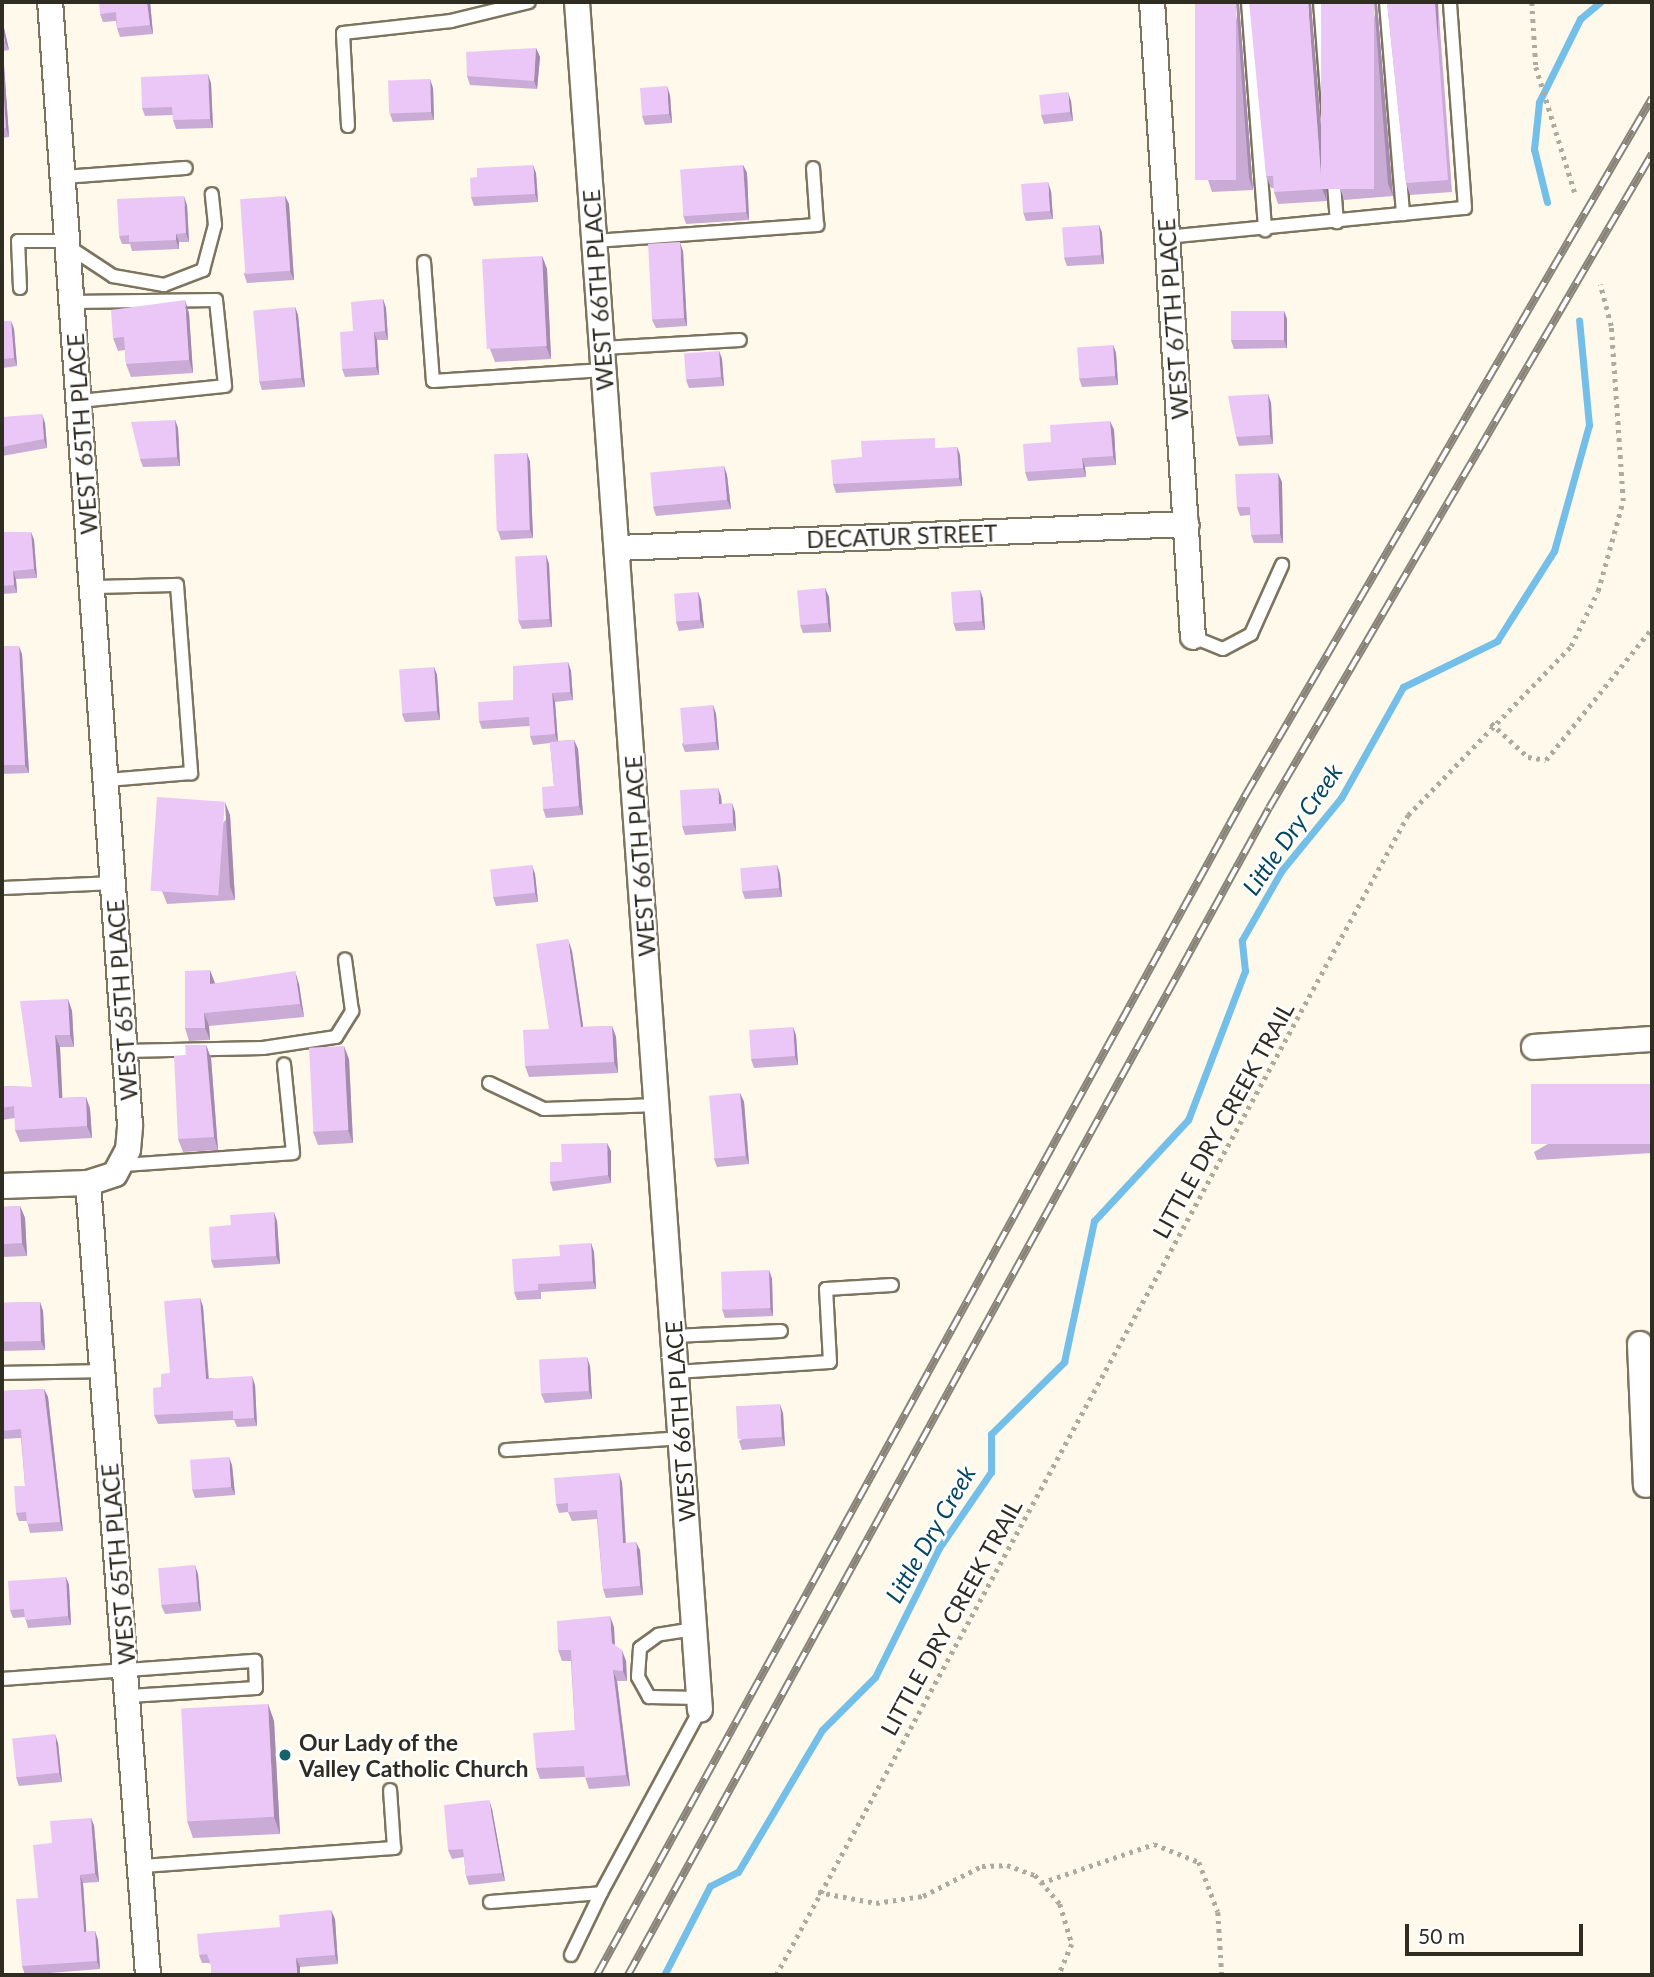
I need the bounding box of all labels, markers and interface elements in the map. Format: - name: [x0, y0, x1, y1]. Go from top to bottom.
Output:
- street label: WEST 66TH PLACE: [577, 188, 619, 392]
- street label: WEST 67TH PLACE: [1152, 217, 1194, 421]
- street label: WEST 65TH PLACE: [61, 332, 103, 536]
- street label: DECATUR STREET: [806, 519, 998, 553]
- street label: WEST 66TH PLACE: [619, 754, 661, 958]
- water label: Little Dry Creek: [1236, 758, 1348, 900]
- street label: WEST 65TH PLACE: [101, 898, 143, 1102]
- street label: LITTLE DRY CREEK TRAIL: [1146, 996, 1300, 1244]
- street label: WEST 66TH PLACE: [659, 1319, 701, 1523]
- water label: Little Dry Creek: [879, 1460, 981, 1608]
- street label: WEST 65TH PLACE: [95, 1462, 141, 1666]
- street label: LITTLE DRY CREEK TRAIL: [874, 1493, 1028, 1741]
- place label: Our Lady of the Valley Catholic Church: [299, 1728, 529, 1782]
- marker: Our Lady of the Valley Catholic Church: [277, 1747, 293, 1763]
- scale bar: [1409, 1910, 1588, 1954]
- text: 50 m: [1418, 1923, 1465, 1948]

